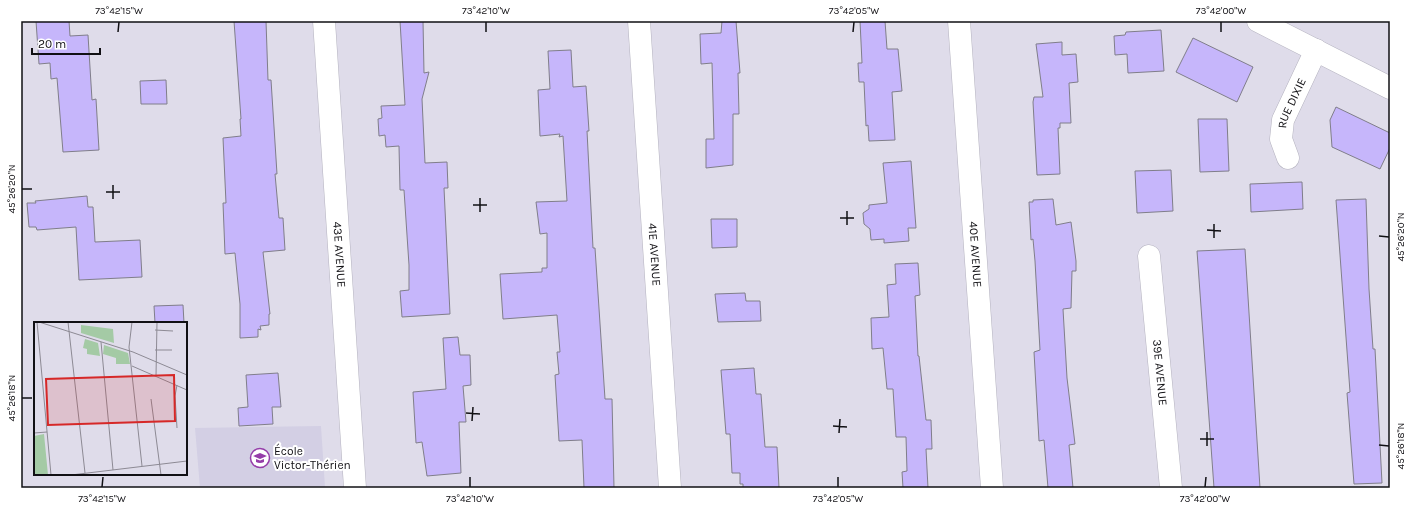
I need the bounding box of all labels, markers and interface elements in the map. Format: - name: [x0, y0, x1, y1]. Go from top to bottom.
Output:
- text: 73°42'15"W: [95, 5, 143, 17]
- text: 73°42'10"W: [462, 5, 510, 17]
- text: 73°42'05"W: [829, 5, 879, 17]
- text: 73°42'00"W: [1196, 5, 1246, 17]
- scale bar: [32, 30, 100, 56]
- text: 20 m: [38, 37, 66, 51]
- street label: RUE DIXIE: [1275, 76, 1309, 129]
- text: 45°26'20"N: [6, 164, 18, 214]
- text: 45°26'20"N: [1395, 212, 1407, 262]
- street label: 43E AVENUE: [330, 221, 349, 288]
- street label: 40E AVENUE: [966, 221, 985, 288]
- street label: 41E AVENUE: [645, 223, 664, 286]
- inset map: [34, 322, 187, 475]
- street label: 39E AVENUE: [1150, 339, 1170, 406]
- text: 45°26'18"N: [6, 375, 18, 421]
- text: 45°26'18"N: [1395, 423, 1407, 469]
- place label: École Victor-Thérien: [274, 443, 351, 472]
- school or university icon: École Victor-Thérien: [249, 447, 271, 469]
- text: 73°42'15"W: [78, 493, 126, 505]
- text: 73°42'10"W: [446, 493, 494, 505]
- text: 73°42'05"W: [813, 493, 863, 505]
- text: 73°42'00"W: [1180, 493, 1230, 505]

